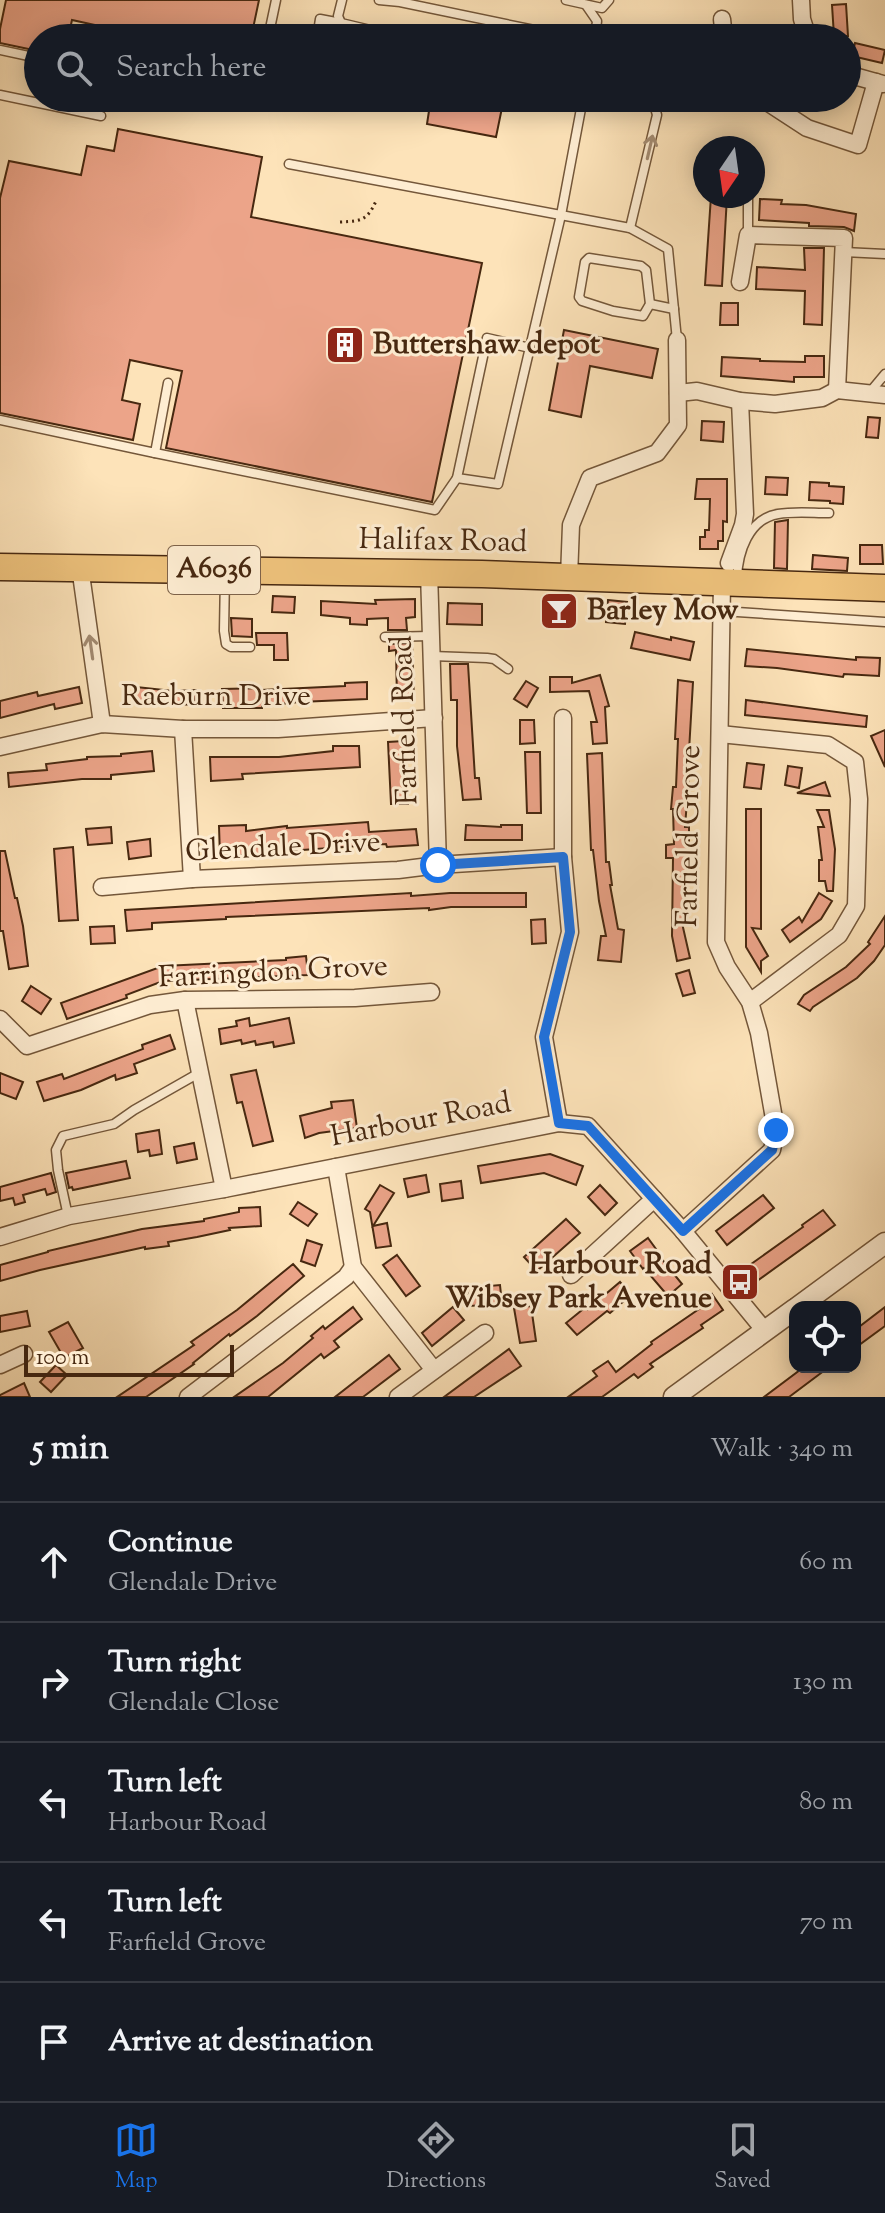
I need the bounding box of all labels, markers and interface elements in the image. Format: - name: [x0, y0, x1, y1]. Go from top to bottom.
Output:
- search box: [24, 24, 861, 112]
- icon: search: [52, 46, 96, 90]
- text: Search here: [116, 47, 266, 90]
- one-way arrow: [643, 135, 658, 160]
- north arrow: [693, 136, 765, 208]
- building icon: Buttershaw depot: [324, 324, 366, 366]
- place label: Buttershaw depot: [373, 324, 601, 367]
- street label: Halifax Road: [358, 519, 528, 565]
- road number: A6036: [168, 546, 260, 594]
- bar icon: Barley Mow: [538, 590, 580, 632]
- place label: Barley Mow: [587, 590, 739, 633]
- street label: Farfield Road: [382, 634, 430, 806]
- one-way arrow: [83, 635, 98, 660]
- street label: Raeburn Drive: [121, 676, 311, 719]
- street label: Farfield Grove: [667, 744, 713, 928]
- street label: Glendale Drive: [184, 821, 382, 875]
- route start: [420, 847, 456, 883]
- street label: Farringdon Grove: [157, 946, 389, 1000]
- street label: Harbour Road: [327, 1082, 515, 1160]
- route end: [758, 1112, 794, 1148]
- place label: Harbour Road Wibsey Park Avenue: [445, 1244, 712, 1321]
- bus stop icon: Harbour Road Wibsey Park Avenue: [719, 1261, 761, 1303]
- map controls: [789, 1301, 861, 1373]
- button: locate: [789, 1301, 861, 1373]
- scale bar: [24, 1341, 234, 1377]
- text: 100 m: [36, 1343, 89, 1375]
- text: 5 min: [32, 1425, 109, 1474]
- text: Walk · 340 m: [710, 1431, 853, 1468]
- text: Continue: [108, 1522, 233, 1565]
- icon: ahead: [32, 1540, 76, 1584]
- text: 60 m: [799, 1544, 853, 1581]
- text: Glendale Drive: [108, 1565, 277, 1602]
- text: Turn right: [108, 1642, 241, 1685]
- icon: right: [32, 1660, 76, 1704]
- text: 130 m: [793, 1664, 853, 1701]
- text: Glendale Close: [108, 1685, 279, 1722]
- text: Turn left: [108, 1762, 222, 1805]
- icon: left: [32, 1780, 76, 1824]
- text: 80 m: [799, 1784, 853, 1821]
- text: Harbour Road: [108, 1805, 267, 1842]
- text: Turn left: [108, 1882, 222, 1925]
- icon: left: [32, 1900, 76, 1944]
- text: 70 m: [800, 1904, 853, 1941]
- text: Farfield Grove: [108, 1925, 266, 1962]
- icon: arrive: [32, 2020, 76, 2064]
- text: Arrive at destination: [108, 2021, 373, 2064]
- tab: Map: [114, 2118, 158, 2198]
- tab: Directions: [387, 2118, 486, 2198]
- tab: Saved: [714, 2118, 771, 2198]

